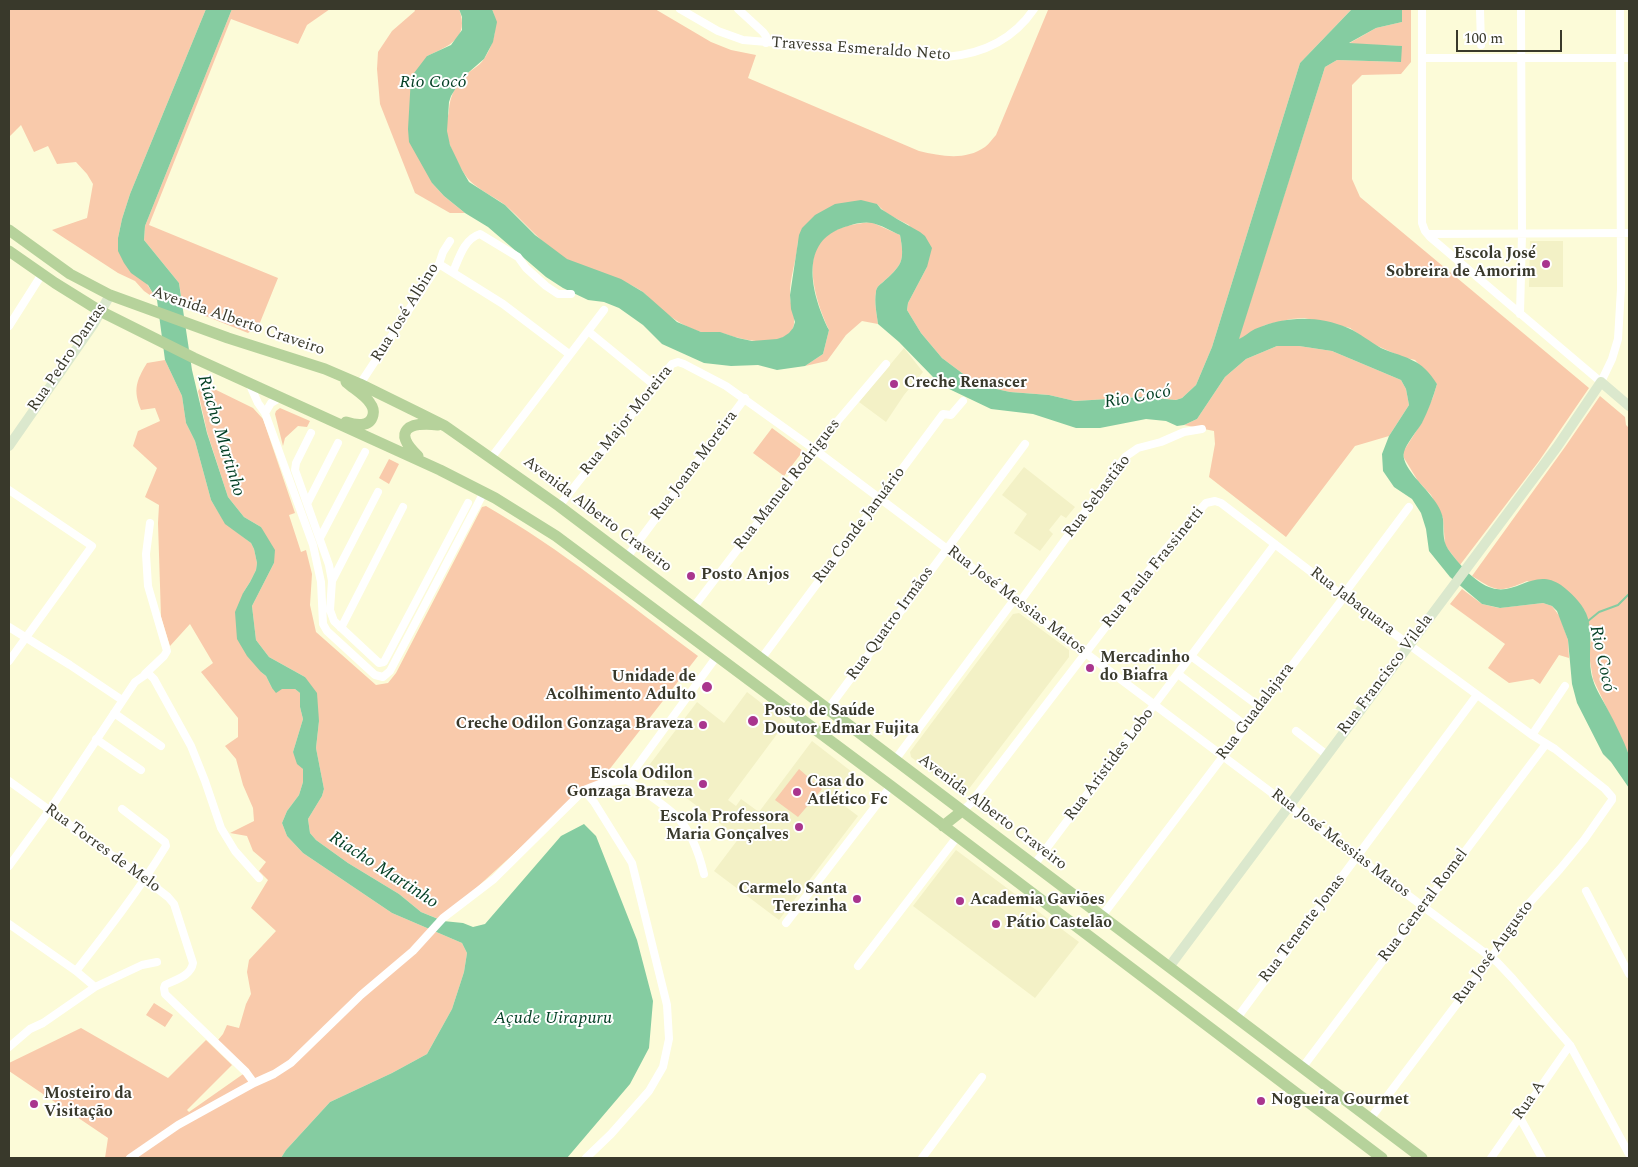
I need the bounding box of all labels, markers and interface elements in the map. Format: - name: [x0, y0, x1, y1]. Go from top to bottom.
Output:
- scale bar: [1458, 20, 1564, 52]
- text: 100 m: [1464, 27, 1503, 50]
- street label: Travessa Esmeraldo Neto: [771, 34, 951, 66]
- water label: Rio Cocó: [399, 72, 467, 94]
- place label: Escola José Sobreira de Amorim: [1386, 245, 1536, 283]
- marker: Escola José Sobreira de Amorim: [1540, 258, 1552, 270]
- street label: Rua José Albino: [368, 260, 444, 366]
- street label: Avenida Alberto Craveiro: [149, 283, 327, 361]
- street label: Rua Pedro Dantas: [25, 300, 111, 416]
- street label: Rua Major Moreira: [577, 362, 677, 480]
- water label: Riacho Martinho: [191, 373, 249, 499]
- place label: Creche Renascer: [904, 374, 1027, 394]
- marker: Creche Renascer: [888, 378, 900, 390]
- water label: Rio Cocó: [1103, 381, 1173, 415]
- street label: Rua Joana Moreira: [648, 407, 742, 525]
- street label: Rua Manuel Rodrigues: [731, 416, 845, 554]
- street label: Rua Sebastião: [1061, 452, 1135, 542]
- street label: Avenida Alberto Craveiro: [519, 453, 675, 577]
- street label: Rua Conde Januário: [810, 464, 910, 588]
- street label: Rua Paula Frassinetti: [1099, 504, 1209, 632]
- street label: Rua José Messias Matos: [943, 542, 1089, 660]
- street label: Rua Quatro Irmãos: [843, 564, 939, 684]
- street label: Rua Jabaquara: [1306, 564, 1398, 640]
- place label: Posto Anjos: [701, 566, 789, 586]
- marker: Posto Anjos: [685, 570, 697, 582]
- street label: Rua Francisco Vilela: [1334, 611, 1438, 739]
- water label: Rio Cocó: [1583, 624, 1619, 694]
- place label: Mercadinho do Biafra: [1100, 649, 1190, 687]
- street label: Rua Guadalajara: [1213, 660, 1299, 764]
- marker: Mercadinho do Biafra: [1084, 662, 1096, 674]
- place label: Unidade de Acolhimento Adulto: [545, 668, 696, 706]
- marker: Unidade de Acolhimento Adulto: [700, 680, 714, 694]
- place label: Posto de Saúde Doutor Edmar Fujita: [764, 702, 919, 740]
- street label: Rua Aristides Lobo: [1061, 705, 1159, 825]
- marker: Posto de Saúde Doutor Edmar Fujita: [746, 714, 760, 728]
- place label: Creche Odilon Gonzaga Braveza: [456, 715, 693, 735]
- marker: Creche Odilon Gonzaga Braveza: [697, 719, 709, 731]
- street label: Avenida Alberto Craveiro: [914, 751, 1070, 875]
- place label: Escola Odilon Gonzaga Braveza: [567, 765, 693, 803]
- place label: Casa do Atlético Fc: [807, 773, 888, 811]
- marker: Escola Odilon Gonzaga Braveza: [697, 778, 709, 790]
- street label: Rua José Messias Matos: [1267, 785, 1413, 903]
- marker: Casa do Atlético Fc: [791, 786, 803, 798]
- street label: Rua Torres de Melo: [40, 801, 164, 897]
- place label: Escola Professora Maria Gonçalves: [659, 808, 789, 846]
- marker: Escola Professora Maria Gonçalves: [793, 821, 805, 833]
- water label: Riacho Martinho: [324, 828, 442, 914]
- street label: Rua General Romel: [1375, 846, 1473, 966]
- street label: Rua Tenente Jonas: [1256, 871, 1350, 987]
- place label: Carmelo Santa Terezinha: [738, 880, 847, 918]
- place label: Academia Gaviões: [970, 891, 1105, 911]
- marker: Carmelo Santa Terezinha: [851, 893, 863, 905]
- marker: Academia Gaviões: [954, 895, 966, 907]
- street label: Rua José Augusto: [1450, 897, 1538, 1009]
- place label: Pátio Castelão: [1006, 914, 1112, 934]
- marker: Pátio Castelão: [990, 918, 1002, 930]
- water label: Açude Uirapuru: [494, 1008, 612, 1030]
- street label: Rua A: [1510, 1078, 1550, 1124]
- place label: Mosteiro da Visitação: [44, 1085, 132, 1123]
- place label: Nogueira Gourmet: [1271, 1091, 1409, 1111]
- marker: Nogueira Gourmet: [1255, 1095, 1267, 1107]
- marker: Mosteiro da Visitação: [28, 1098, 40, 1110]

